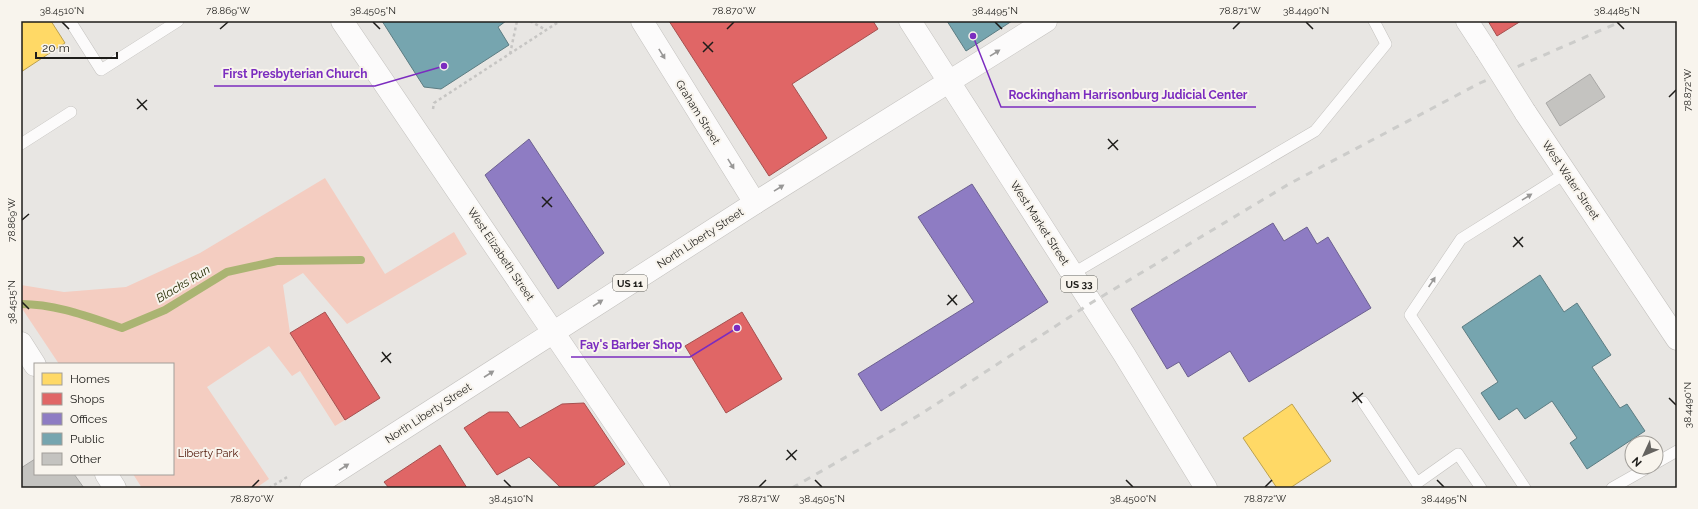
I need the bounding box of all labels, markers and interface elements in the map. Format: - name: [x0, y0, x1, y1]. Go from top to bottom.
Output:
- text: 38.4510°N: [40, 5, 84, 16]
- text: 78.869°W: [206, 5, 250, 16]
- text: 38.4505°N: [350, 5, 396, 16]
- text: 78.870°W: [712, 5, 756, 16]
- text: 38.4495°N: [972, 5, 1018, 16]
- text: 78.871°W: [1219, 5, 1261, 16]
- text: 38.4490°N: [1283, 5, 1329, 16]
- text: 38.4485°N: [1594, 5, 1640, 16]
- scale bar: [36, 34, 117, 60]
- text: 20 m: [42, 41, 70, 55]
- one-way arrow: [659, 48, 666, 60]
- one-way arrow: [989, 50, 1001, 57]
- callout: First Presbyterian Church: [214, 62, 375, 86]
- text: First Presbyterian Church: [222, 67, 368, 81]
- text: 78.872°W: [1682, 68, 1693, 111]
- street label: Graham Street: [673, 78, 723, 147]
- callout: Rockingham Harrisonburg Judicial Center: [1001, 83, 1256, 107]
- text: Rockingham Harrisonburg Judicial Center: [1009, 88, 1248, 102]
- street label: West Water Street: [1539, 138, 1602, 223]
- one-way arrow: [727, 159, 735, 170]
- street label: West Market Street: [1008, 179, 1072, 268]
- one-way arrow: [773, 185, 784, 192]
- one-way arrow: [1521, 194, 1533, 201]
- text: 78.869°W: [6, 198, 17, 242]
- street label: West Elizabeth Street: [465, 205, 537, 303]
- street label: North Liberty Street: [655, 205, 746, 271]
- water label: Blacks Run: [154, 262, 213, 306]
- road number: US 11: [613, 275, 647, 291]
- road number: US 33: [1061, 276, 1097, 292]
- one-way arrow: [1428, 277, 1436, 287]
- text: 38.4515°N: [6, 280, 17, 324]
- one-way arrow: [592, 300, 604, 307]
- callout: Fay's Barber Shop: [571, 333, 690, 357]
- text: Fay's Barber Shop: [580, 338, 683, 352]
- legend: [34, 363, 174, 475]
- one-way arrow: [483, 370, 495, 377]
- text: Homes: [70, 372, 110, 386]
- street label: North Liberty Street: [383, 380, 474, 446]
- text: 38.4490°N: [1682, 382, 1693, 428]
- text: Shops: [70, 392, 105, 406]
- text: Offices: [70, 412, 107, 426]
- text: Public: [70, 432, 105, 446]
- north arrow: [1624, 435, 1664, 475]
- park label: Liberty Park: [178, 447, 238, 460]
- text: Other: [70, 452, 102, 466]
- text: N: [1630, 454, 1645, 469]
- one-way arrow: [339, 463, 349, 471]
- text: 78.870°W: [230, 493, 274, 504]
- text: 38.4510°N: [489, 493, 533, 504]
- text: 78.871°W: [738, 493, 780, 504]
- text: 38.4505°N: [799, 493, 845, 504]
- text: 38.4500°N: [1110, 493, 1156, 504]
- text: 78.872°W: [1244, 493, 1287, 504]
- text: 38.4495°N: [1421, 493, 1467, 504]

